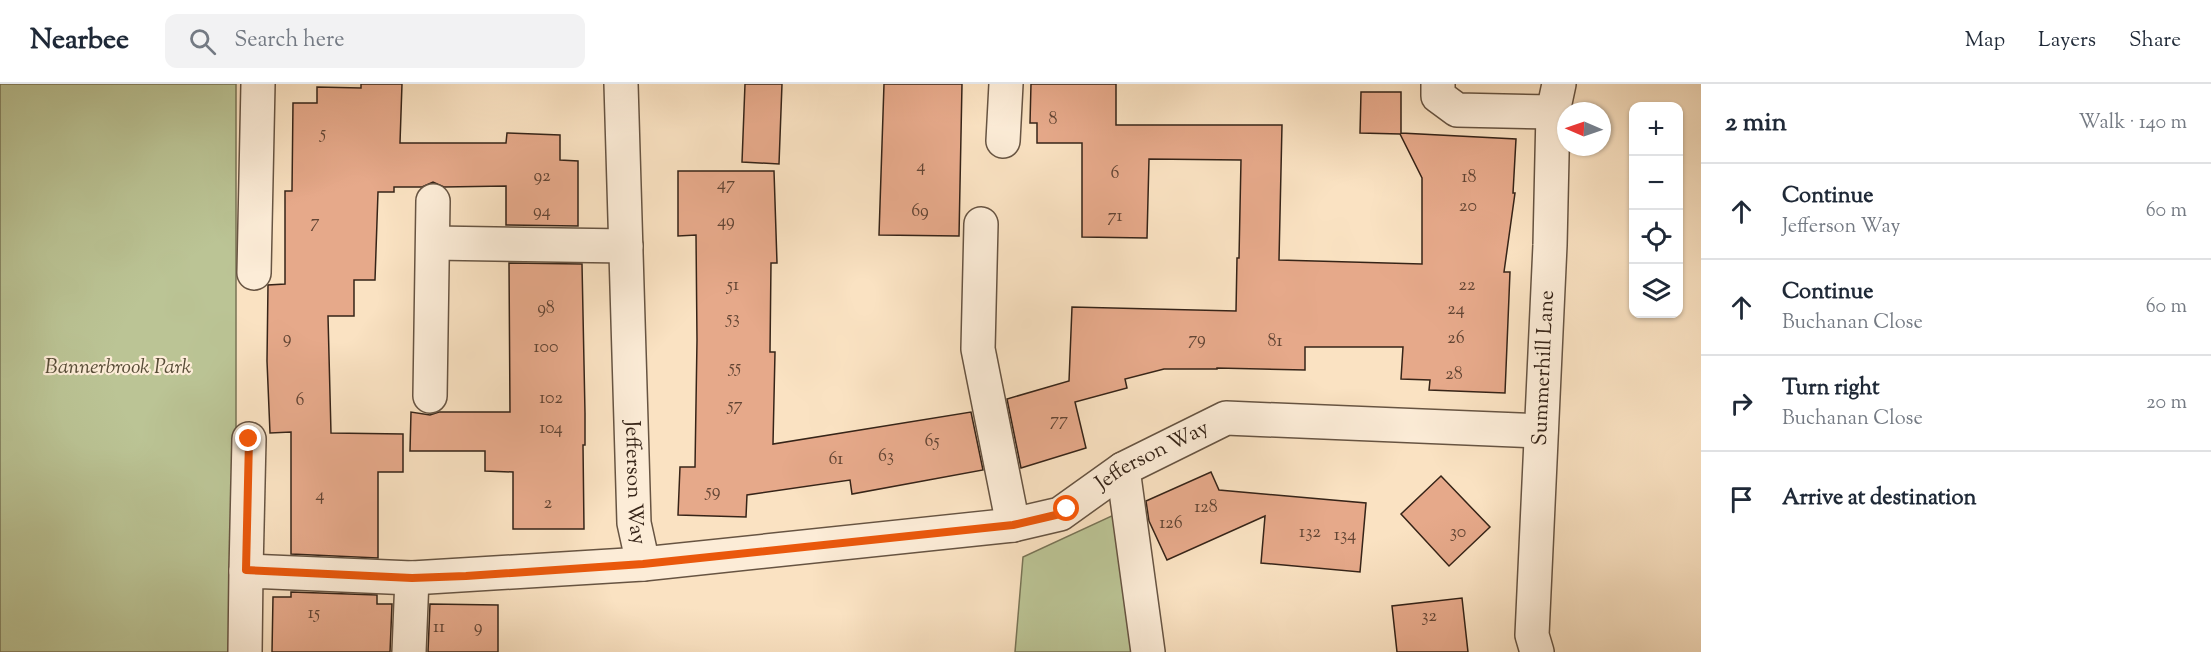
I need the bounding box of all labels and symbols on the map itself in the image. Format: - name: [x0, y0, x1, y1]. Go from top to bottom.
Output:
- north arrow: [1557, 102, 1611, 156]
- house number: 8: [1049, 107, 1058, 133]
- house number: 5: [319, 121, 326, 147]
- house number: 4: [916, 154, 926, 180]
- house number: 6: [1111, 161, 1120, 187]
- house number: 92: [533, 164, 551, 190]
- house number: 18: [1461, 165, 1477, 191]
- house number: 47: [717, 172, 735, 198]
- house number: 20: [1459, 194, 1477, 220]
- house number: 94: [533, 199, 551, 225]
- house number: 69: [911, 199, 929, 225]
- house number: 71: [1107, 204, 1123, 230]
- house number: 49: [717, 209, 735, 235]
- house number: 7: [310, 210, 320, 236]
- house number: 51: [726, 273, 739, 299]
- house number: 22: [1459, 273, 1476, 299]
- street label: Summerhill Lane: [1526, 290, 1563, 446]
- house number: 98: [537, 296, 555, 322]
- house number: 24: [1447, 297, 1465, 323]
- house number: 53: [725, 306, 740, 332]
- house number: 9: [283, 326, 292, 352]
- house number: 26: [1447, 326, 1465, 352]
- house number: 79: [1188, 327, 1206, 353]
- house number: 81: [1267, 329, 1283, 355]
- house number: 100: [534, 335, 558, 361]
- park label: Bannerbrook Park: [45, 353, 192, 383]
- house number: 55: [728, 355, 741, 381]
- house number: 28: [1445, 362, 1463, 388]
- house number: 102: [539, 386, 563, 412]
- house number: 6: [296, 388, 305, 414]
- house number: 57: [726, 393, 743, 419]
- house number: 77: [1050, 408, 1068, 434]
- street label: Jefferson Way: [1089, 413, 1215, 499]
- house number: 104: [539, 416, 563, 442]
- street label: Jefferson Way: [616, 419, 653, 548]
- route end: [235, 425, 261, 451]
- house number: 65: [924, 429, 940, 455]
- house number: 63: [878, 444, 894, 470]
- house number: 61: [829, 447, 843, 473]
- house number: 59: [705, 479, 721, 505]
- house number: 4: [315, 483, 325, 509]
- house number: 2: [544, 491, 553, 517]
- route start: [1053, 495, 1079, 521]
- house number: 128: [1194, 495, 1218, 521]
- house number: 126: [1159, 511, 1183, 537]
- house number: 132: [1299, 520, 1321, 546]
- house number: 30: [1450, 520, 1466, 546]
- house number: 134: [1334, 523, 1356, 549]
- house number: 15: [308, 601, 320, 627]
- house number: 32: [1421, 604, 1437, 630]
- house number: 11: [433, 615, 445, 641]
- house number: 9: [474, 615, 483, 641]

